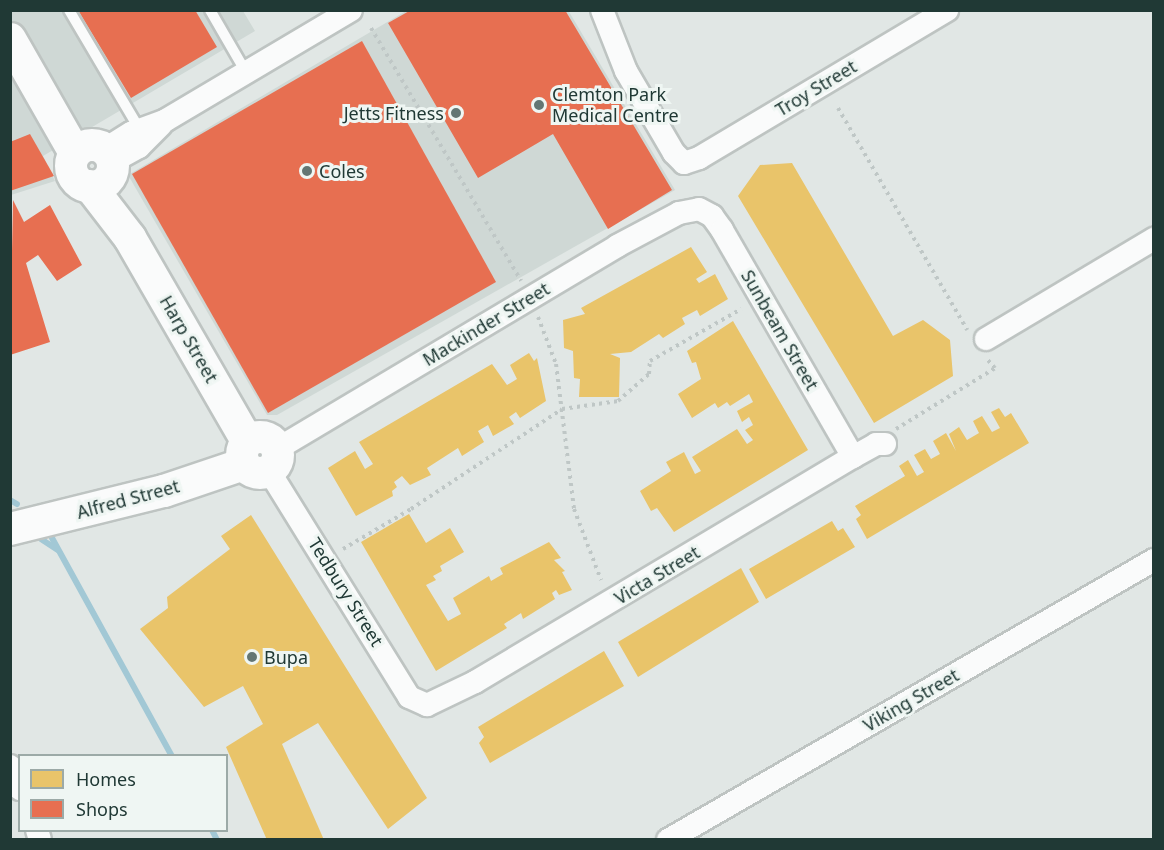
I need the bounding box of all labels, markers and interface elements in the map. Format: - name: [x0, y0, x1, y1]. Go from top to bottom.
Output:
- street label: Troy Street: [772, 55, 860, 121]
- place label: Clemton Park Medical Centre: [552, 84, 679, 127]
- marker: Clemton Park Medical Centre: [530, 96, 548, 114]
- place label: Jetts Fitness: [344, 102, 444, 124]
- marker: Jetts Fitness: [449, 106, 463, 120]
- place label: Coles: [319, 160, 365, 182]
- marker: Coles: [300, 164, 314, 178]
- street label: Sunbeam Street: [737, 266, 823, 394]
- street label: Mackinder Street: [419, 278, 553, 370]
- street label: Harp Street: [155, 292, 223, 386]
- street label: Alfred Street: [74, 475, 182, 523]
- street label: Tedbury Street: [304, 534, 388, 650]
- street label: Victa Street: [610, 541, 704, 609]
- place label: Bupa: [264, 646, 308, 668]
- marker: Bupa: [245, 650, 259, 664]
- street label: Viking Street: [859, 664, 963, 736]
- legend: [18, 754, 228, 832]
- text: Homes: [76, 767, 136, 791]
- text: Shops: [76, 797, 128, 821]

